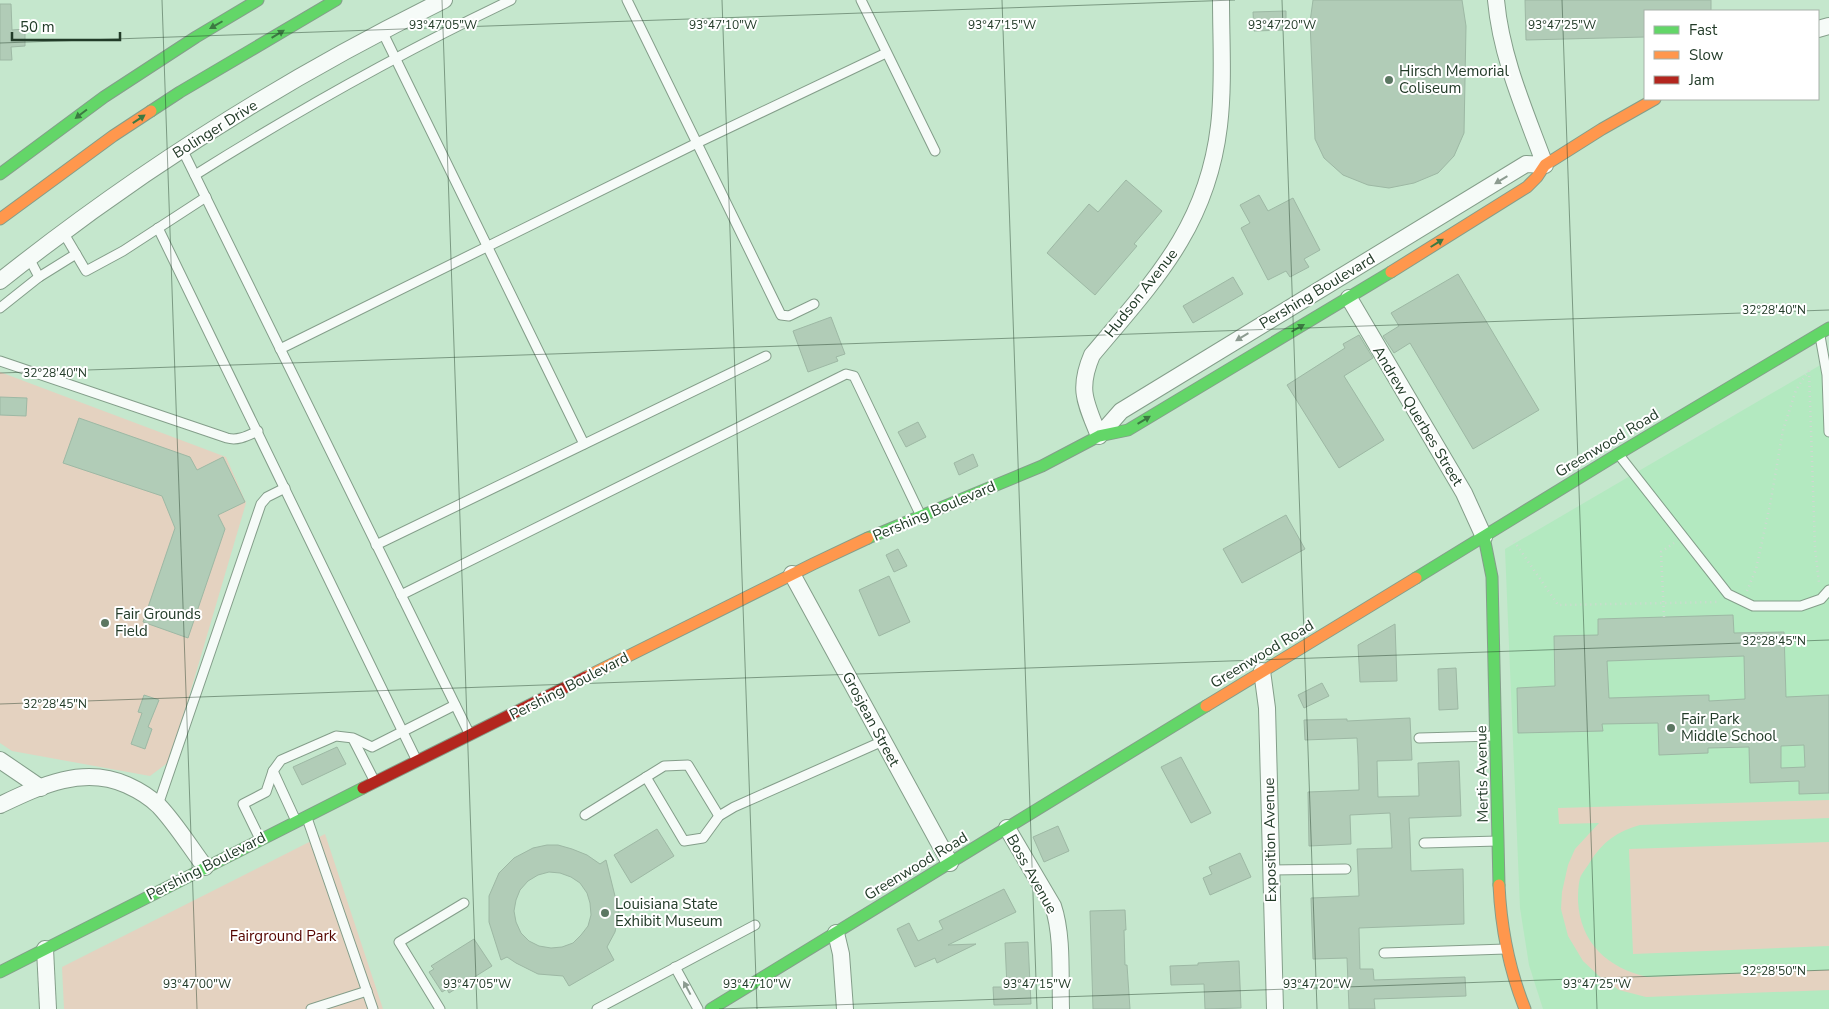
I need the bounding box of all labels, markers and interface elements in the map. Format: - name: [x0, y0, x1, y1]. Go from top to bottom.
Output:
- scale bar: [12, 10, 120, 42]
- legend: [1644, 10, 1819, 100]
- text: 50 m: [20, 17, 55, 37]
- text: 93°47'05"W: [409, 17, 477, 33]
- text: 93°47'10"W: [689, 17, 757, 33]
- text: 93°47'15"W: [968, 17, 1036, 33]
- text: 93°47'20"W: [1248, 17, 1316, 33]
- text: 93°47'25"W: [1528, 17, 1596, 33]
- one-way arrow: [210, 20, 223, 29]
- text: Fast: [1689, 20, 1718, 40]
- one-way arrow: [271, 30, 284, 39]
- text: Slow: [1689, 45, 1724, 65]
- place label: Hirsch Memorial Coliseum: [1399, 61, 1510, 98]
- text: Jam: [1688, 70, 1715, 90]
- marker: Hirsch Memorial Coliseum: [1383, 74, 1395, 86]
- street label: Bolinger Drive: [169, 95, 261, 163]
- one-way arrow: [75, 109, 88, 120]
- one-way arrow: [133, 114, 146, 124]
- one-way arrow: [1494, 175, 1507, 184]
- one-way arrow: [1431, 238, 1444, 248]
- street label: Hudson Avenue: [1100, 244, 1182, 342]
- street label: Pershing Boulevard: [1255, 249, 1379, 333]
- text: 32°28'40"N: [1742, 302, 1806, 318]
- one-way arrow: [1292, 323, 1305, 332]
- one-way arrow: [1236, 333, 1249, 342]
- street label: Andrew Querbes Street: [1368, 342, 1468, 490]
- text: 32°28'40"N: [23, 365, 87, 381]
- street label: Greenwood Road: [1552, 404, 1662, 482]
- one-way arrow: [1138, 416, 1151, 425]
- street label: Pershing Boulevard: [870, 476, 998, 546]
- place label: Fair Grounds Field: [115, 604, 201, 641]
- street label: Greenwood Road: [1207, 615, 1317, 693]
- marker: Fair Grounds Field: [99, 617, 111, 629]
- text: 32°28'45"N: [1742, 633, 1806, 649]
- street label: Pershing Boulevard: [506, 647, 632, 725]
- street label: Grosjean Street: [838, 668, 905, 770]
- text: 32°28'45"N: [23, 696, 87, 712]
- place label: Fair Park Middle School: [1681, 709, 1777, 746]
- marker: Fair Park Middle School: [1665, 722, 1677, 734]
- street label: Mertis Avenue: [1471, 725, 1493, 823]
- street label: Exposition Avenue: [1259, 777, 1281, 903]
- street label: Pershing Boulevard: [143, 827, 269, 905]
- street label: Greenwood Road: [861, 827, 971, 905]
- street label: Boss Avenue: [1002, 831, 1062, 917]
- place label: Louisiana State Exhibit Museum: [615, 894, 723, 931]
- marker: Louisiana State Exhibit Museum: [599, 907, 611, 919]
- park label: Fairground Park: [230, 926, 337, 946]
- text: 32°28'50"N: [1742, 963, 1806, 979]
- text: 93°47'00"W: [163, 976, 231, 992]
- text: 93°47'05"W: [443, 976, 511, 992]
- text: 93°47'10"W: [723, 976, 791, 992]
- text: 93°47'15"W: [1003, 976, 1071, 992]
- text: 93°47'20"W: [1283, 976, 1351, 992]
- text: 93°47'25"W: [1563, 976, 1631, 992]
- one-way arrow: [682, 981, 691, 995]

